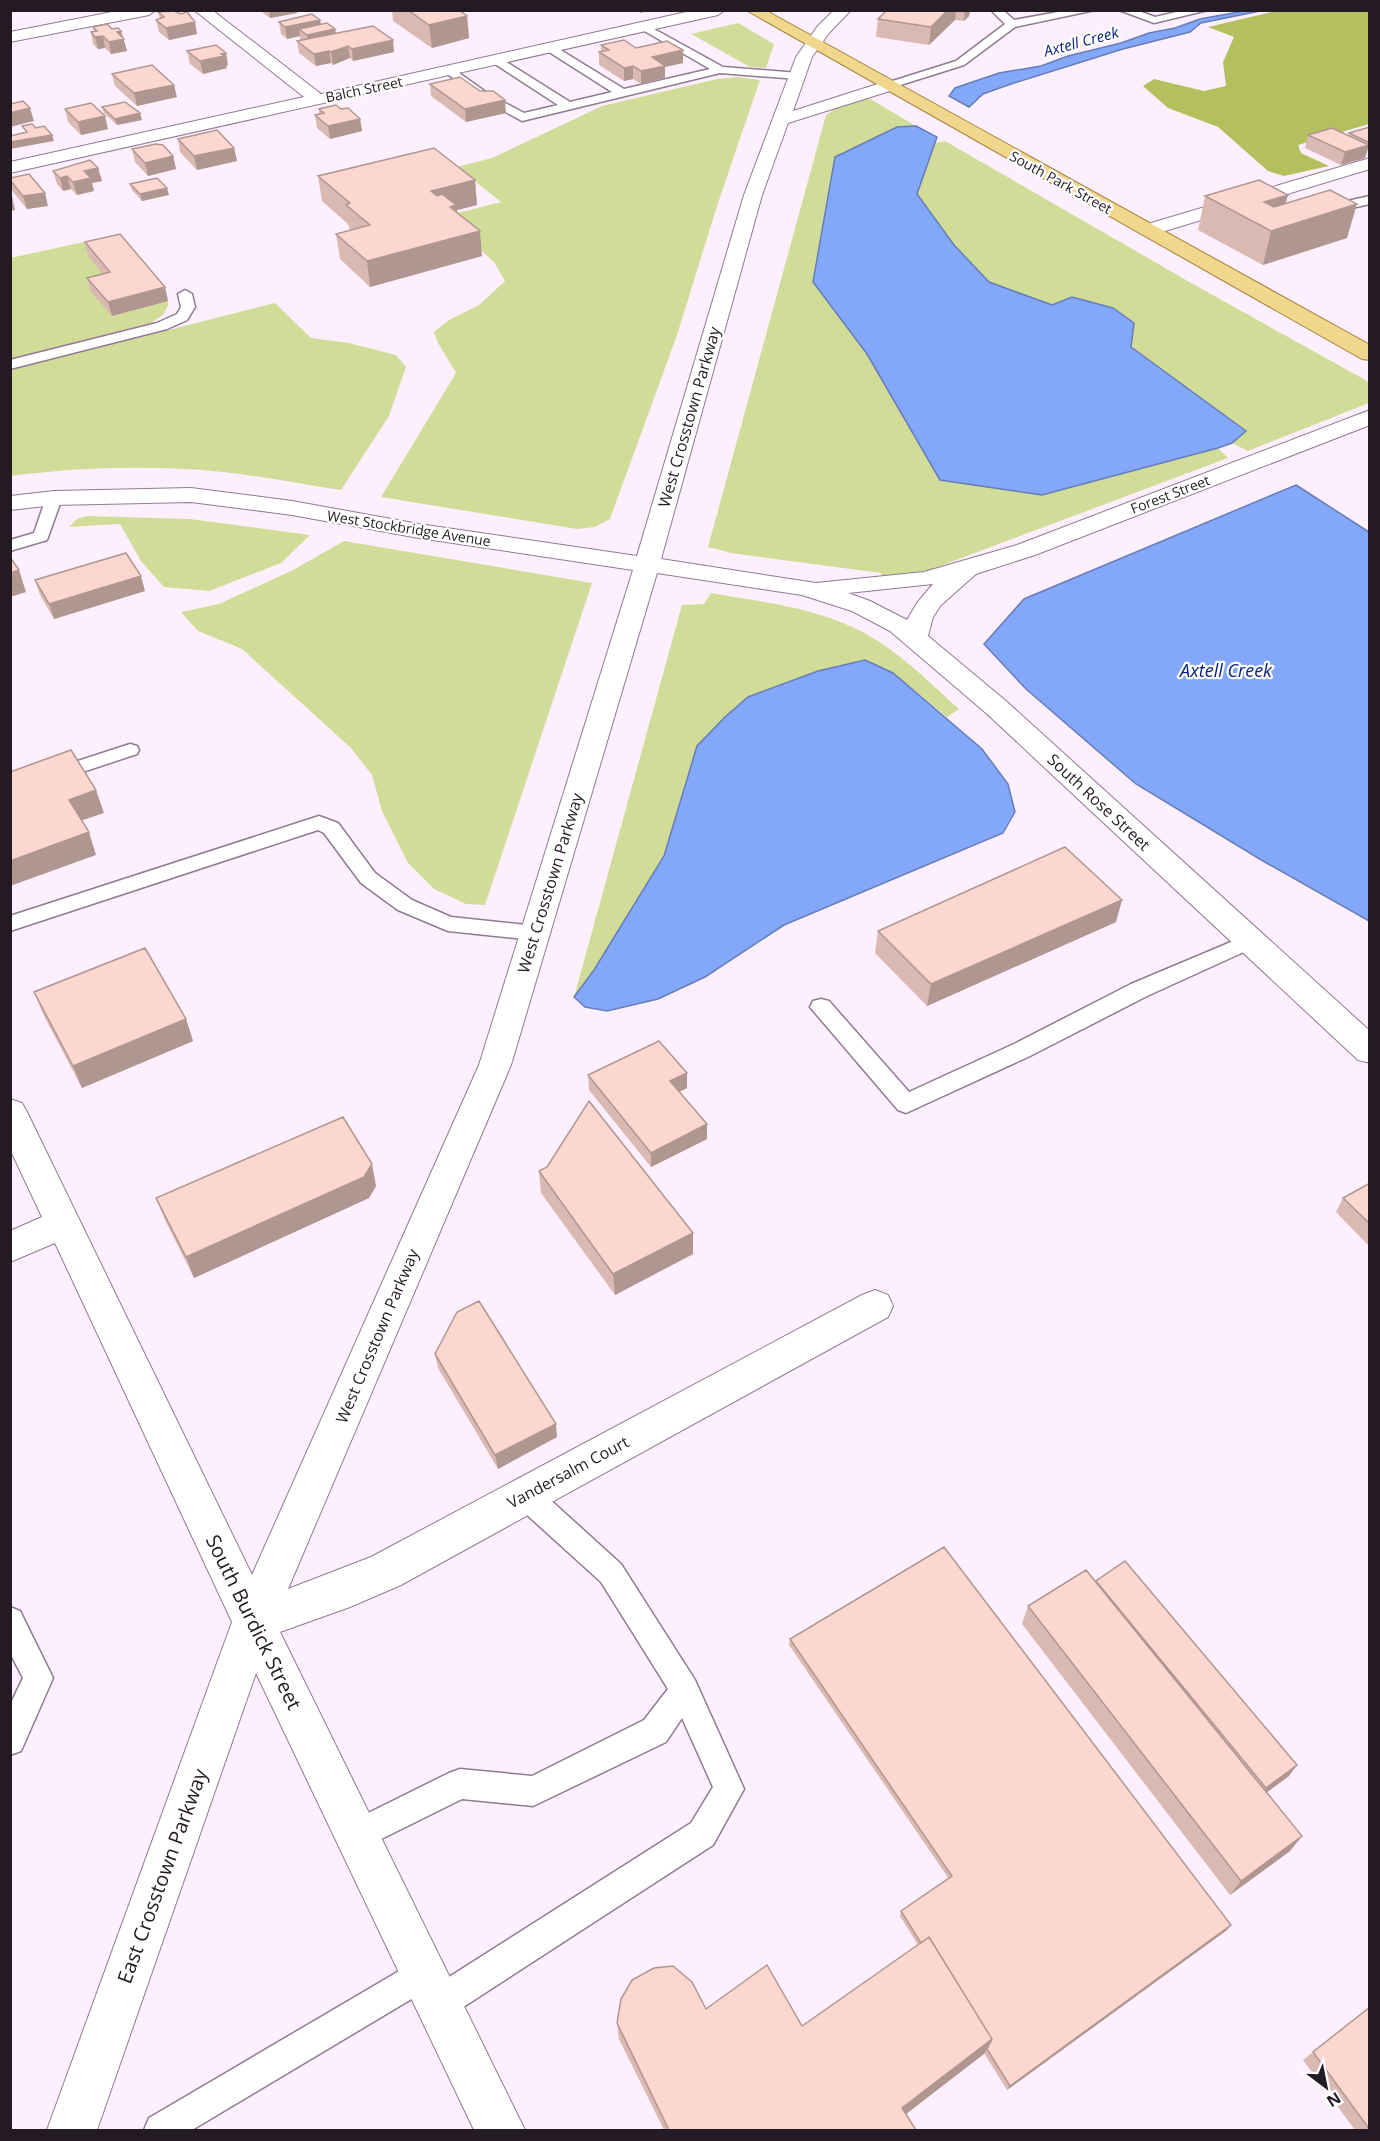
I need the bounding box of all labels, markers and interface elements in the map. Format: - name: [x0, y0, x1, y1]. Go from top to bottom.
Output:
- water label: Axtell Creek: [1040, 21, 1121, 61]
- street label: Balch Street: [324, 72, 404, 106]
- street label: South Park Street: [1007, 146, 1115, 218]
- street label: West Crosstown Parkway: [653, 323, 726, 510]
- street label: Forest Street: [1128, 470, 1212, 518]
- street label: West Stockbridge Avenue: [326, 506, 492, 550]
- water label: Axtell Creek: [1178, 658, 1273, 682]
- street label: South Rose Street: [1043, 749, 1155, 856]
- street label: West Crosstown Parkway: [512, 789, 588, 976]
- street label: West Crosstown Parkway: [330, 1245, 424, 1426]
- street label: Vandersalm Court: [503, 1430, 633, 1513]
- street label: South Burdick Street: [200, 1530, 308, 1714]
- street label: East Crosstown Parkway: [111, 1764, 214, 1987]
- north arrow: [1296, 2057, 1356, 2117]
- text: N: [1323, 2087, 1345, 2112]

